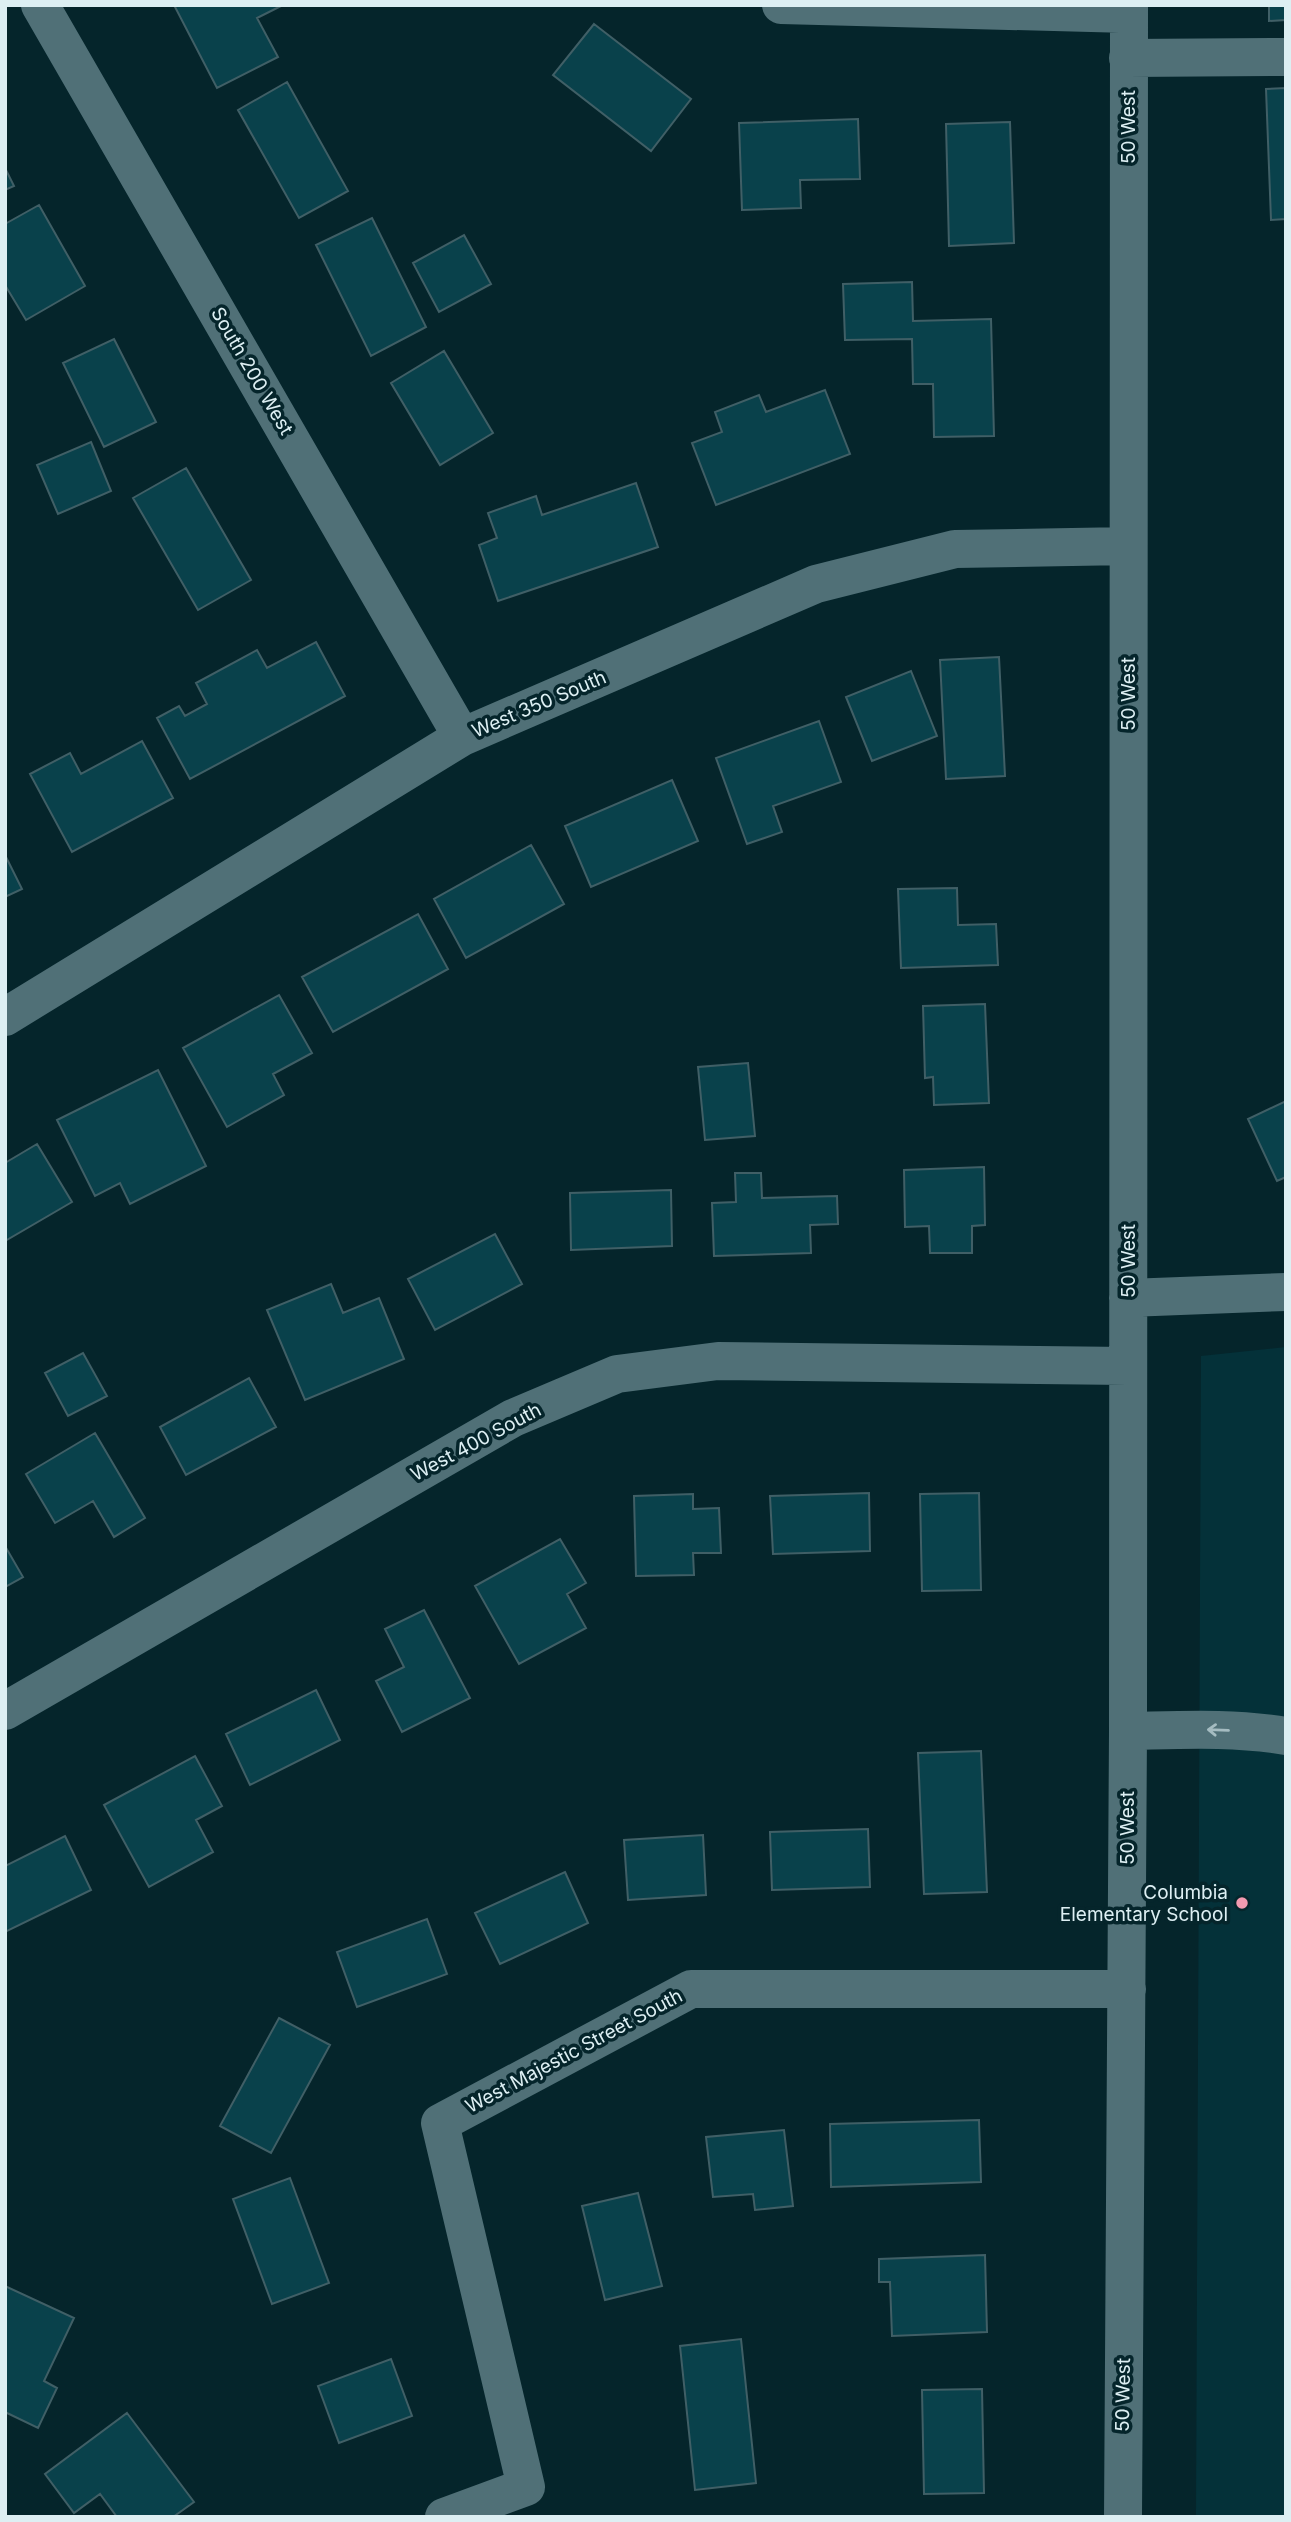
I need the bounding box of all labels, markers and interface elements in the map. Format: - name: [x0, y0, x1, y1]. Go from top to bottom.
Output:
- street label: 50 West: [1117, 90, 1140, 164]
- street label: South 200 West: [206, 303, 298, 439]
- street label: 50 West: [1117, 657, 1140, 731]
- street label: West 350 South: [469, 665, 609, 743]
- street label: 50 West: [1117, 1224, 1140, 1298]
- street label: West 400 South: [407, 1398, 545, 1486]
- one-way arrow: [1207, 1723, 1230, 1736]
- street label: 50 West: [1116, 1791, 1139, 1865]
- place label: Columbia Elementary School: [1060, 1881, 1228, 1926]
- marker: Columbia Elementary School: [1234, 1895, 1250, 1911]
- street label: West Majestic Street South: [462, 1984, 686, 2118]
- street label: 50 West: [1111, 2358, 1135, 2432]

